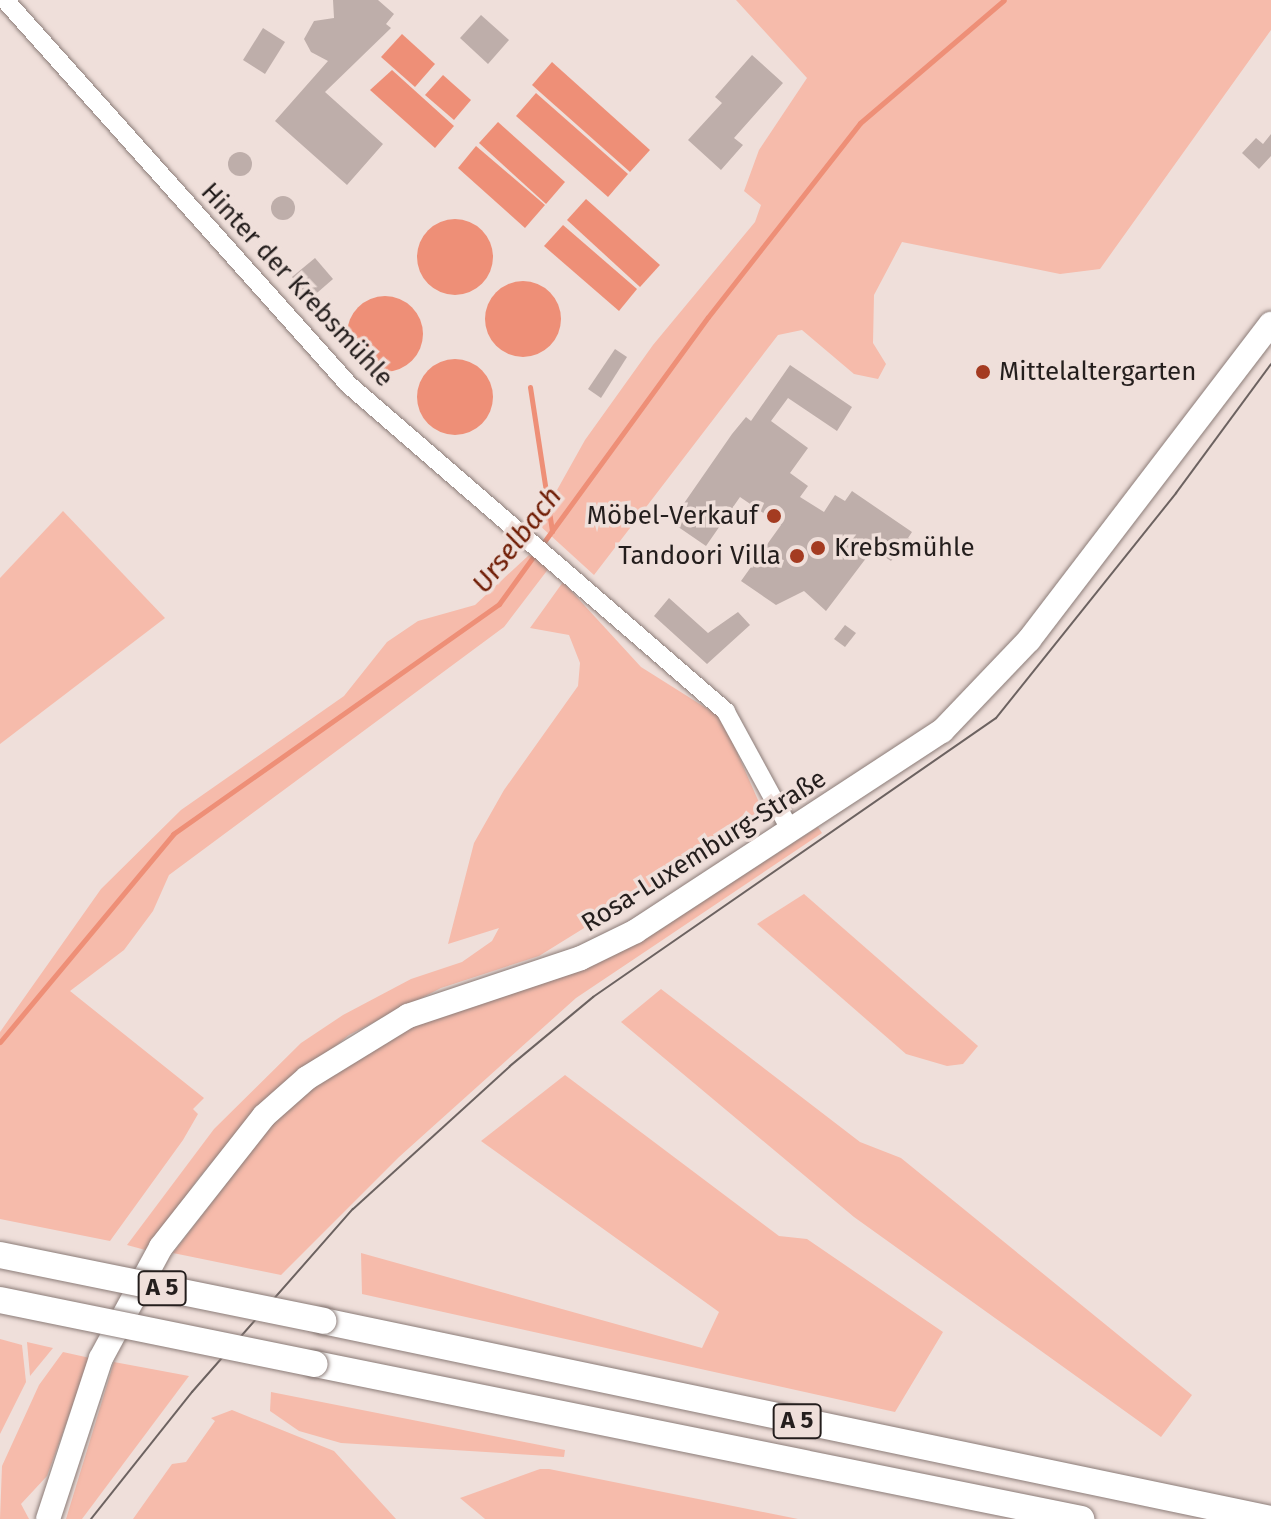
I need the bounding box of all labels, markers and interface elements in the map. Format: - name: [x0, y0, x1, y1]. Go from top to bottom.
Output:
- street label: Hinter der Krebsmühle: [194, 176, 400, 394]
- place label: Mittelaltergarten: [999, 356, 1197, 388]
- marker: Mittelaltergarten: [974, 363, 992, 381]
- water label: Urselbach: [465, 480, 569, 600]
- place label: Möbel-Verkauf: [587, 500, 758, 532]
- marker: Möbel-Verkauf: [765, 507, 783, 525]
- place label: Krebsmühle: [834, 532, 975, 564]
- marker: Krebsmühle: [809, 539, 827, 557]
- place label: Tandoori Villa: [618, 540, 781, 572]
- marker: Tandoori Villa: [788, 547, 806, 565]
- street label: Rosa-Luxemburg-Straße: [576, 763, 832, 939]
- road number: A 5: [136, 1268, 188, 1308]
- road number: A 5: [771, 1401, 823, 1441]

